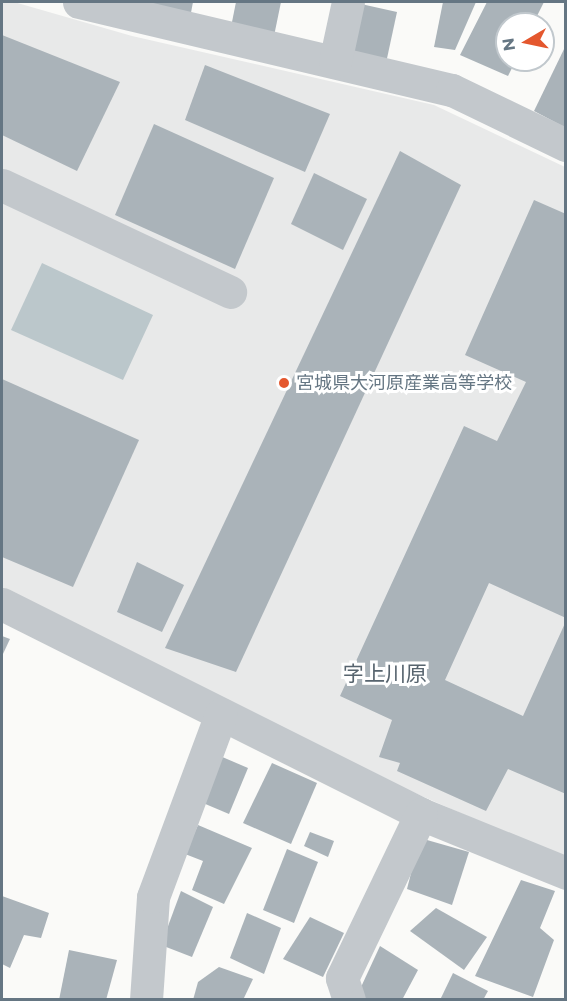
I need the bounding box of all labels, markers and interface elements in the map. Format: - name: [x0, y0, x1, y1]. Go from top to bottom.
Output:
- north arrow: [495, 12, 555, 72]
- text: N: [498, 37, 519, 52]
- place label: 宮城県大河原産業高等学校: [296, 372, 512, 394]
- marker: 宮城県大河原産業高等学校: [277, 376, 291, 390]
- district label: 字上川原: [343, 661, 427, 687]

